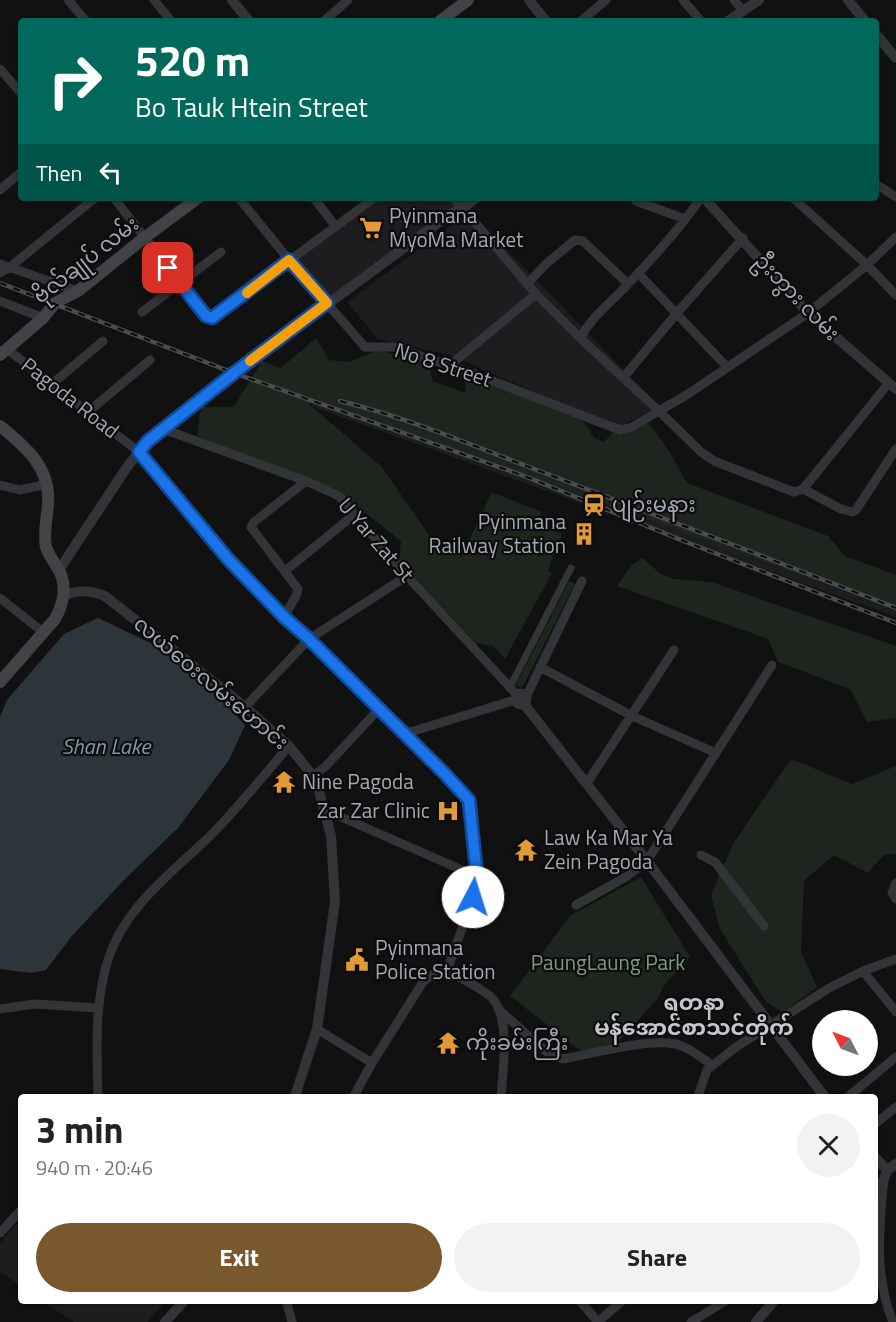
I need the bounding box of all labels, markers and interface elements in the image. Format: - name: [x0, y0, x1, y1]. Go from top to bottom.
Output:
- text: 520 m: [135, 28, 250, 92]
- icon: right: [36, 42, 114, 120]
- text: Bo Tauk Htein Street: [135, 86, 368, 127]
- text: Then: [36, 156, 82, 190]
- icon: left: [94, 156, 127, 189]
- place label: Pyinmana MyoMa Market: [389, 199, 524, 255]
- street label: ဗိုလ်ချုပ် လမ်း: [26, 208, 147, 313]
- supermarket icon: Pyinmana MyoMa Market: [358, 215, 384, 241]
- pin: [142, 242, 193, 293]
- street label: ဦးဘွား လမ်း: [746, 245, 848, 349]
- icon: arrive: [151, 251, 184, 284]
- street label: No 8 Street: [391, 333, 497, 395]
- street label: Pagoda Road: [15, 349, 126, 446]
- place label: ပျဉ်းမနား: [612, 488, 696, 523]
- street label: U Yar Zat St: [331, 490, 423, 589]
- station icon: ပျဉ်းမနား: [581, 492, 607, 518]
- place label: Pyinmana Railway Station: [429, 505, 566, 561]
- building icon: Pyinmana Railway Station: [571, 521, 597, 547]
- street label: လယ်ဝေးလမ်းဟောင်း: [127, 608, 296, 757]
- water label: Shan Lake: [62, 729, 152, 763]
- place label: Nine Pagoda: [302, 765, 414, 797]
- temple icon: Nine Pagoda: [271, 769, 297, 795]
- place label: Zar Zar Clinic: [317, 794, 430, 826]
- hospital icon: Zar Zar Clinic: [435, 798, 461, 824]
- place label: Law Ka Mar Ya Zein Pagoda: [544, 821, 673, 877]
- temple icon: Law Ka Mar Ya Zein Pagoda: [513, 837, 539, 863]
- position arrow: [441, 865, 505, 929]
- place label: Pyinmana Police Station: [375, 931, 496, 987]
- park label: PaungLaung Park: [531, 946, 685, 978]
- public building icon: Pyinmana Police Station: [344, 947, 370, 973]
- district label: ရတနာ မန်အောင်စာသင်တိုက်: [594, 985, 794, 1045]
- north arrow: [812, 1010, 878, 1076]
- map controls: [812, 1010, 878, 1076]
- place label: ကိုးခမ်းကြီး: [466, 1026, 568, 1060]
- temple icon: ကိုးခမ်းကြီး: [435, 1030, 461, 1056]
- text: 3 min: [36, 1102, 123, 1157]
- button: close: [797, 1114, 860, 1177]
- text: 940 m · 20:46: [36, 1152, 153, 1183]
- button: Exit: [36, 1223, 442, 1292]
- button: Share: [454, 1223, 860, 1292]

